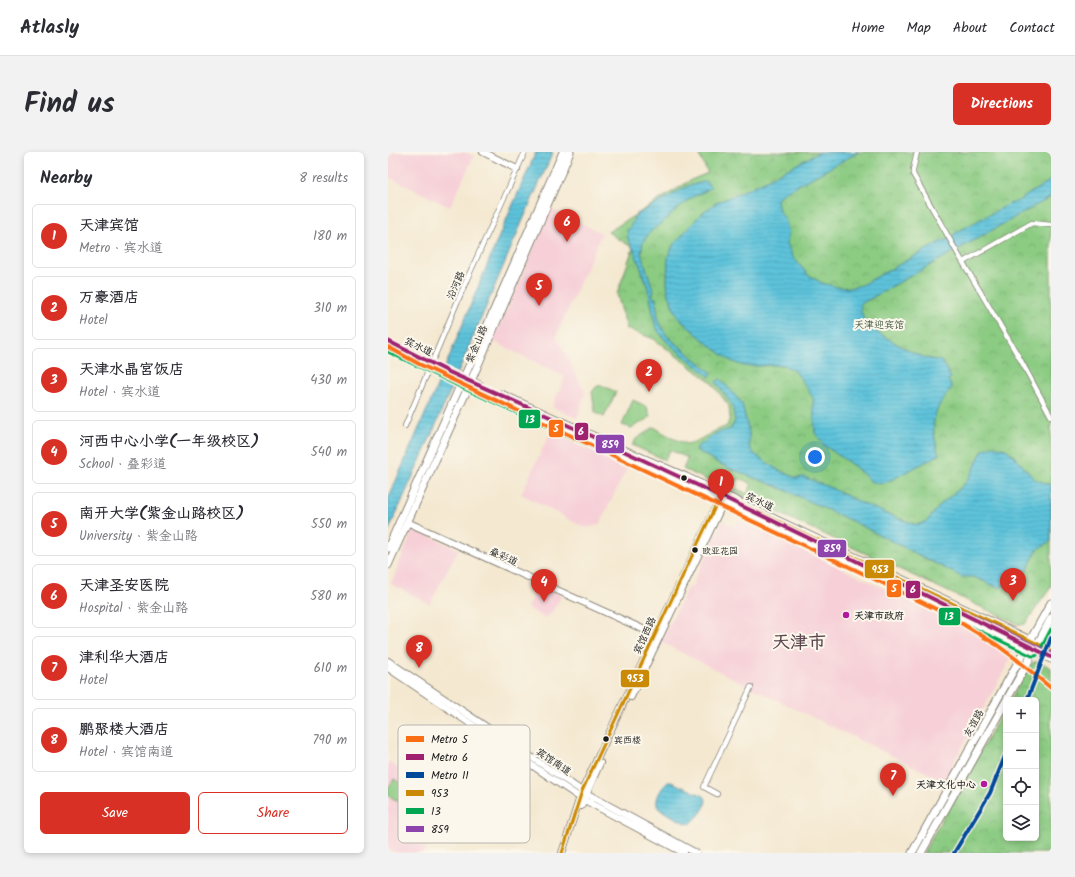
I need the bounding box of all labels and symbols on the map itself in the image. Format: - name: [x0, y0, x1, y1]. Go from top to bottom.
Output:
- pin: 6: [554, 209, 580, 242]
- street label: 沿河路: [443, 268, 469, 302]
- pin: 5: [526, 273, 552, 306]
- park label: 天津迎宾馆: [854, 317, 904, 333]
- street label: 紫金山路: [462, 323, 492, 366]
- street label: 宾水道: [402, 333, 436, 360]
- pin: 2: [636, 359, 662, 392]
- line badge: 13: [518, 409, 541, 429]
- text: 13: [525, 411, 535, 429]
- line badge: 5: [548, 419, 564, 438]
- text: 5: [552, 420, 560, 438]
- line badge: 6: [574, 422, 589, 441]
- text: 6: [578, 423, 584, 441]
- line badge: 859: [595, 434, 625, 454]
- text: 859: [601, 436, 619, 454]
- your location: [805, 447, 825, 467]
- pin: 1: [708, 469, 734, 502]
- unlabelled marker: [679, 473, 689, 483]
- street label: 宾水道: [743, 488, 777, 515]
- line badge: 859: [817, 539, 847, 558]
- text: 859: [823, 540, 841, 558]
- street label: 叠彩道: [487, 544, 521, 570]
- place label: 欧亚花园: [702, 544, 738, 559]
- marker: 欧亚花园: [690, 545, 700, 555]
- line badge: 953: [864, 559, 895, 579]
- text: 953: [871, 561, 889, 579]
- pin: 3: [1000, 568, 1026, 601]
- pin: 4: [531, 569, 557, 602]
- line badge: 5: [886, 579, 902, 598]
- text: 5: [890, 580, 898, 598]
- line badge: 6: [905, 580, 921, 599]
- text: 6: [910, 581, 916, 599]
- line badge: 13: [938, 607, 961, 626]
- place label: 天津市政府: [854, 608, 904, 624]
- text: 13: [944, 608, 954, 626]
- marker: 天津市政府: [841, 610, 851, 620]
- street label: 宾馆西路: [629, 614, 661, 657]
- district label: 天津市: [772, 629, 826, 658]
- pin: 8: [406, 635, 432, 668]
- line badge: 953: [620, 669, 650, 688]
- text: 953: [626, 670, 644, 688]
- street label: 友谊路: [960, 706, 988, 740]
- legend: [398, 725, 530, 843]
- text: Metro 5: [431, 731, 469, 749]
- place label: 宾西楼: [614, 733, 641, 748]
- marker: 宾西楼: [601, 734, 611, 744]
- street label: 宾馆南道: [532, 744, 574, 780]
- text: Metro 6: [431, 749, 468, 767]
- pin: 7: [880, 763, 906, 796]
- text: Metro 11: [431, 767, 469, 785]
- place label: 天津文化中心: [916, 777, 976, 793]
- marker: 天津文化中心: [979, 779, 989, 789]
- text: 953: [431, 785, 449, 803]
- text: 13: [431, 803, 441, 821]
- text: 859: [431, 821, 450, 839]

